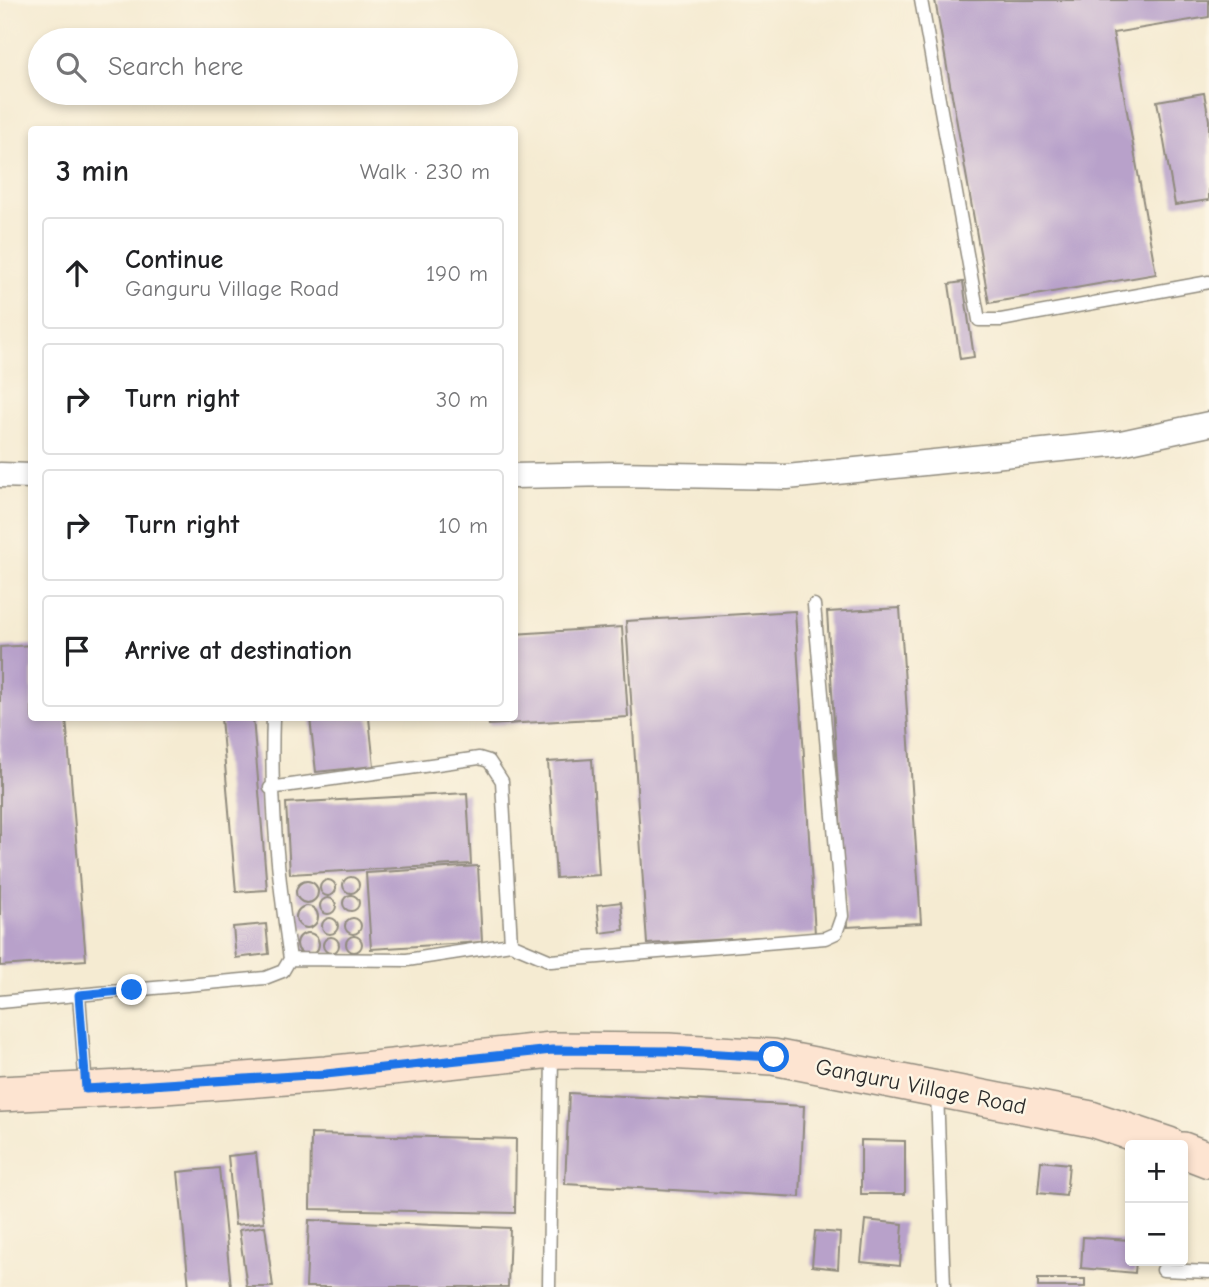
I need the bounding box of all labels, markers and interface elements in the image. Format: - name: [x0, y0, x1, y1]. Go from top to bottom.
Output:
- search box: [28, 28, 518, 105]
- icon: search: [52, 48, 90, 86]
- text: Search here: [108, 52, 243, 82]
- text: 3 min: [56, 154, 129, 189]
- text: Walk · 230 m: [360, 158, 490, 185]
- text: Continue: [125, 245, 223, 275]
- icon: ahead: [58, 254, 96, 292]
- text: 190 m: [426, 260, 488, 287]
- text: Ganguru Village Road: [125, 275, 339, 302]
- icon: right: [58, 380, 96, 418]
- text: Turn right: [125, 384, 239, 414]
- text: 30 m: [436, 386, 488, 413]
- icon: right: [58, 506, 96, 544]
- text: Turn right: [125, 510, 239, 540]
- text: 10 m: [438, 512, 488, 539]
- icon: arrive: [58, 632, 96, 670]
- text: Arrive at destination: [125, 636, 352, 666]
- route end: [116, 974, 147, 1005]
- route start: [758, 1041, 789, 1072]
- street label: Ganguru Village Road: [813, 1053, 1029, 1120]
- map controls: [1125, 1140, 1188, 1266]
- button: +: [1125, 1140, 1188, 1203]
- button: −: [1125, 1203, 1188, 1266]

